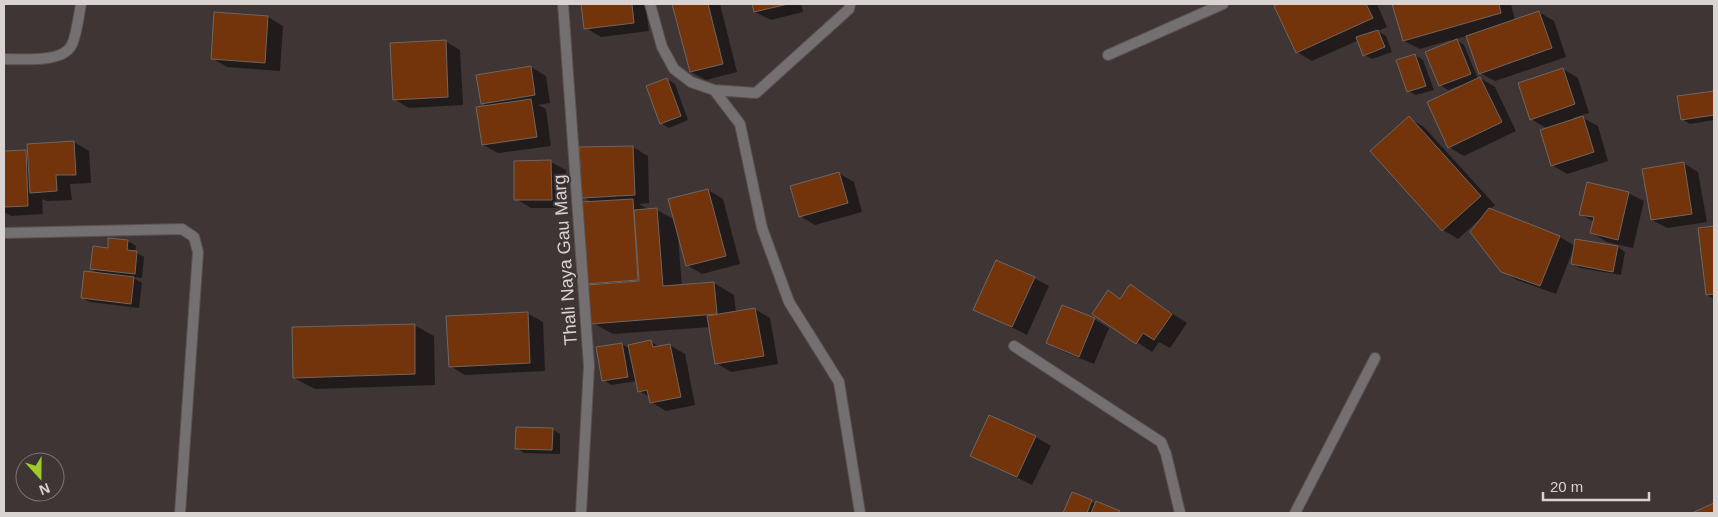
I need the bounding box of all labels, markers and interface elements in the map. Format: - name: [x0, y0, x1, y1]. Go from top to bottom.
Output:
- street label: Thali Naya Gau Marg: [549, 174, 581, 346]
- north arrow: [15, 452, 65, 502]
- scale bar: [1543, 470, 1649, 502]
- text: 20 m: [1550, 478, 1583, 495]
- text: N: [37, 480, 52, 498]

